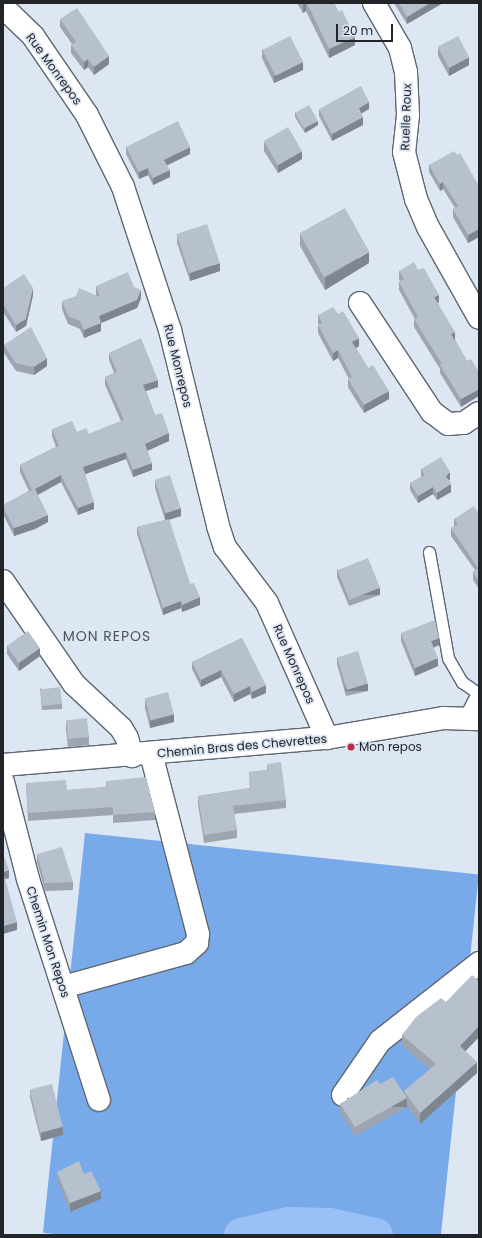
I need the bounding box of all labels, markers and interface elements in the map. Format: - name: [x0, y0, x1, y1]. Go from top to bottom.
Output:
- scale bar: [338, 16, 395, 42]
- text: 20 m: [343, 22, 373, 39]
- street label: Rue Monrepos: [23, 30, 85, 108]
- street label: Ruelle Roux: [398, 83, 414, 151]
- street label: Rue Monrepos: [161, 323, 195, 409]
- street label: Rue Monrepos: [270, 622, 318, 706]
- district label: MON REPOS: [63, 628, 151, 644]
- street label: Chemin Bras des Chevrettes: [156, 731, 328, 761]
- place label: Mon repos: [359, 740, 422, 754]
- marker: Mon repos: [346, 742, 356, 752]
- street label: Chemin Mon Repos: [23, 884, 73, 1000]

